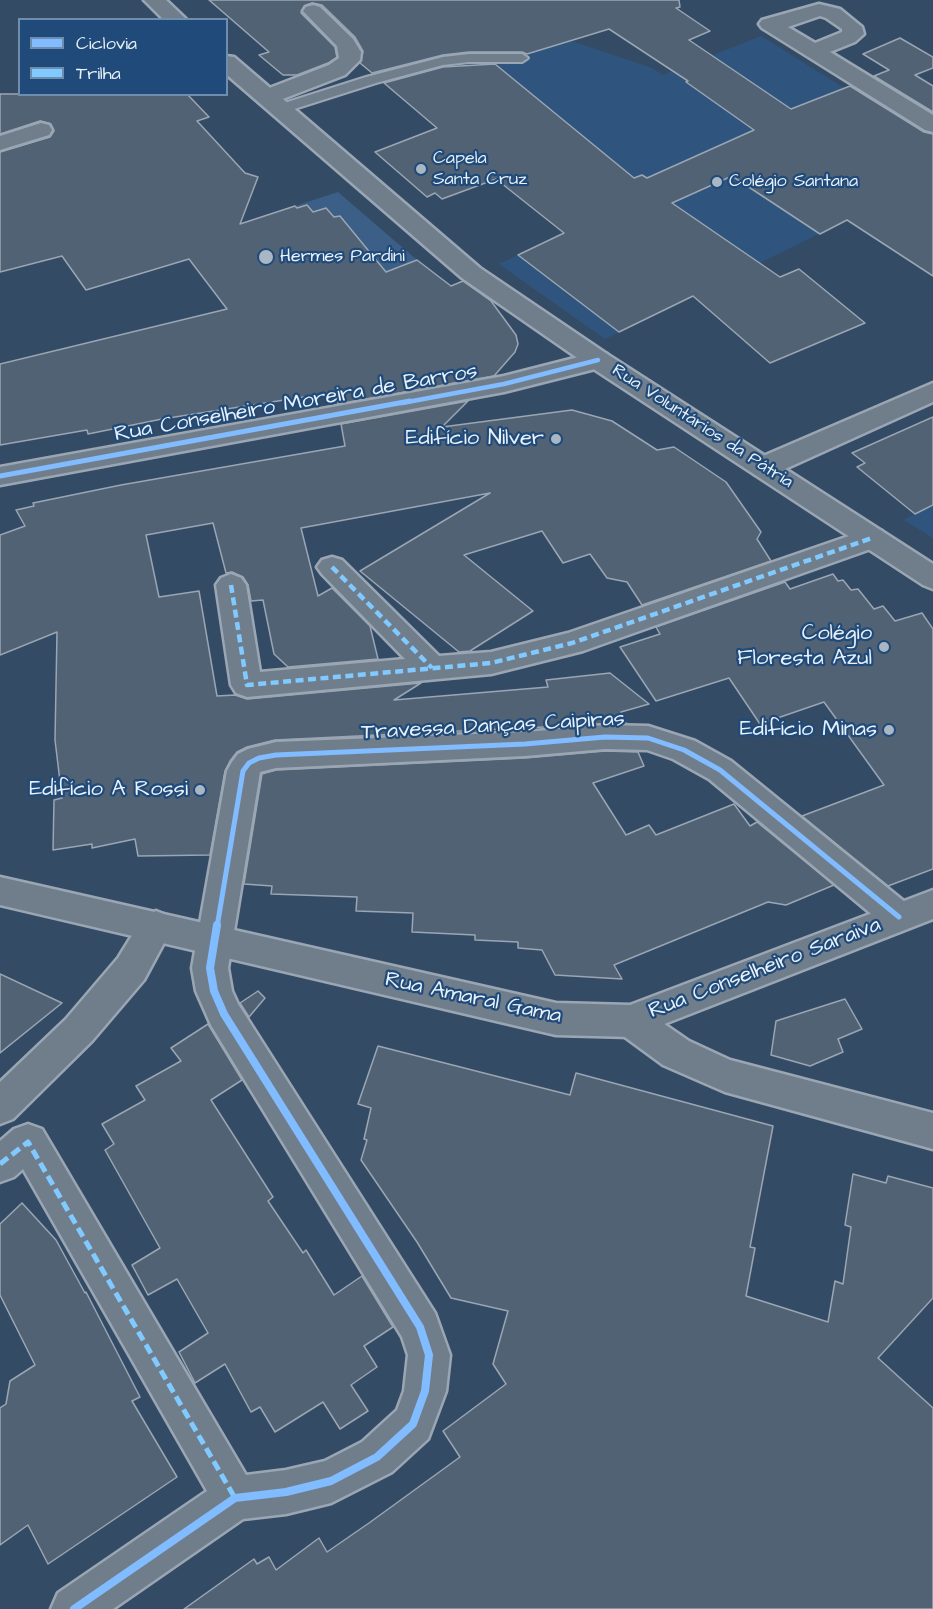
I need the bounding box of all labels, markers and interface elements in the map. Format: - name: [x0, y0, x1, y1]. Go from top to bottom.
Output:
- legend: [18, 18, 228, 96]
- text: Ciclovia: [76, 31, 137, 56]
- text: Trilha: [76, 61, 121, 86]
- place label: Capela Santa Cruz: [433, 148, 527, 190]
- marker: Capela Santa Cruz: [414, 162, 428, 176]
- place label: Colégio Santana: [729, 171, 858, 193]
- marker: Colégio Santana: [710, 175, 724, 189]
- place label: Hermes Pardini: [280, 246, 405, 268]
- marker: Hermes Pardini: [257, 248, 275, 266]
- street label: Rua Conselheiro Moreira de Barros: [112, 359, 480, 449]
- street label: Rua Voluntários da Pátria: [607, 360, 797, 494]
- place label: Edifício Nilver: [406, 426, 544, 452]
- marker: Edifício Nilver: [549, 432, 563, 446]
- place label: Colégio Floresta Azul: [737, 621, 872, 672]
- marker: Colégio Floresta Azul: [877, 640, 891, 654]
- street label: Travessa Danças Caipiras: [361, 707, 625, 747]
- place label: Edifício Minas: [740, 717, 877, 743]
- marker: Edifício Minas: [882, 723, 896, 737]
- place label: Edifício A Rossi: [29, 777, 188, 803]
- marker: Edifício A Rossi: [193, 783, 207, 797]
- street label: Rua Conselheiro Saraiva: [645, 913, 885, 1025]
- street label: Rua Amaral Gama: [382, 967, 564, 1031]

